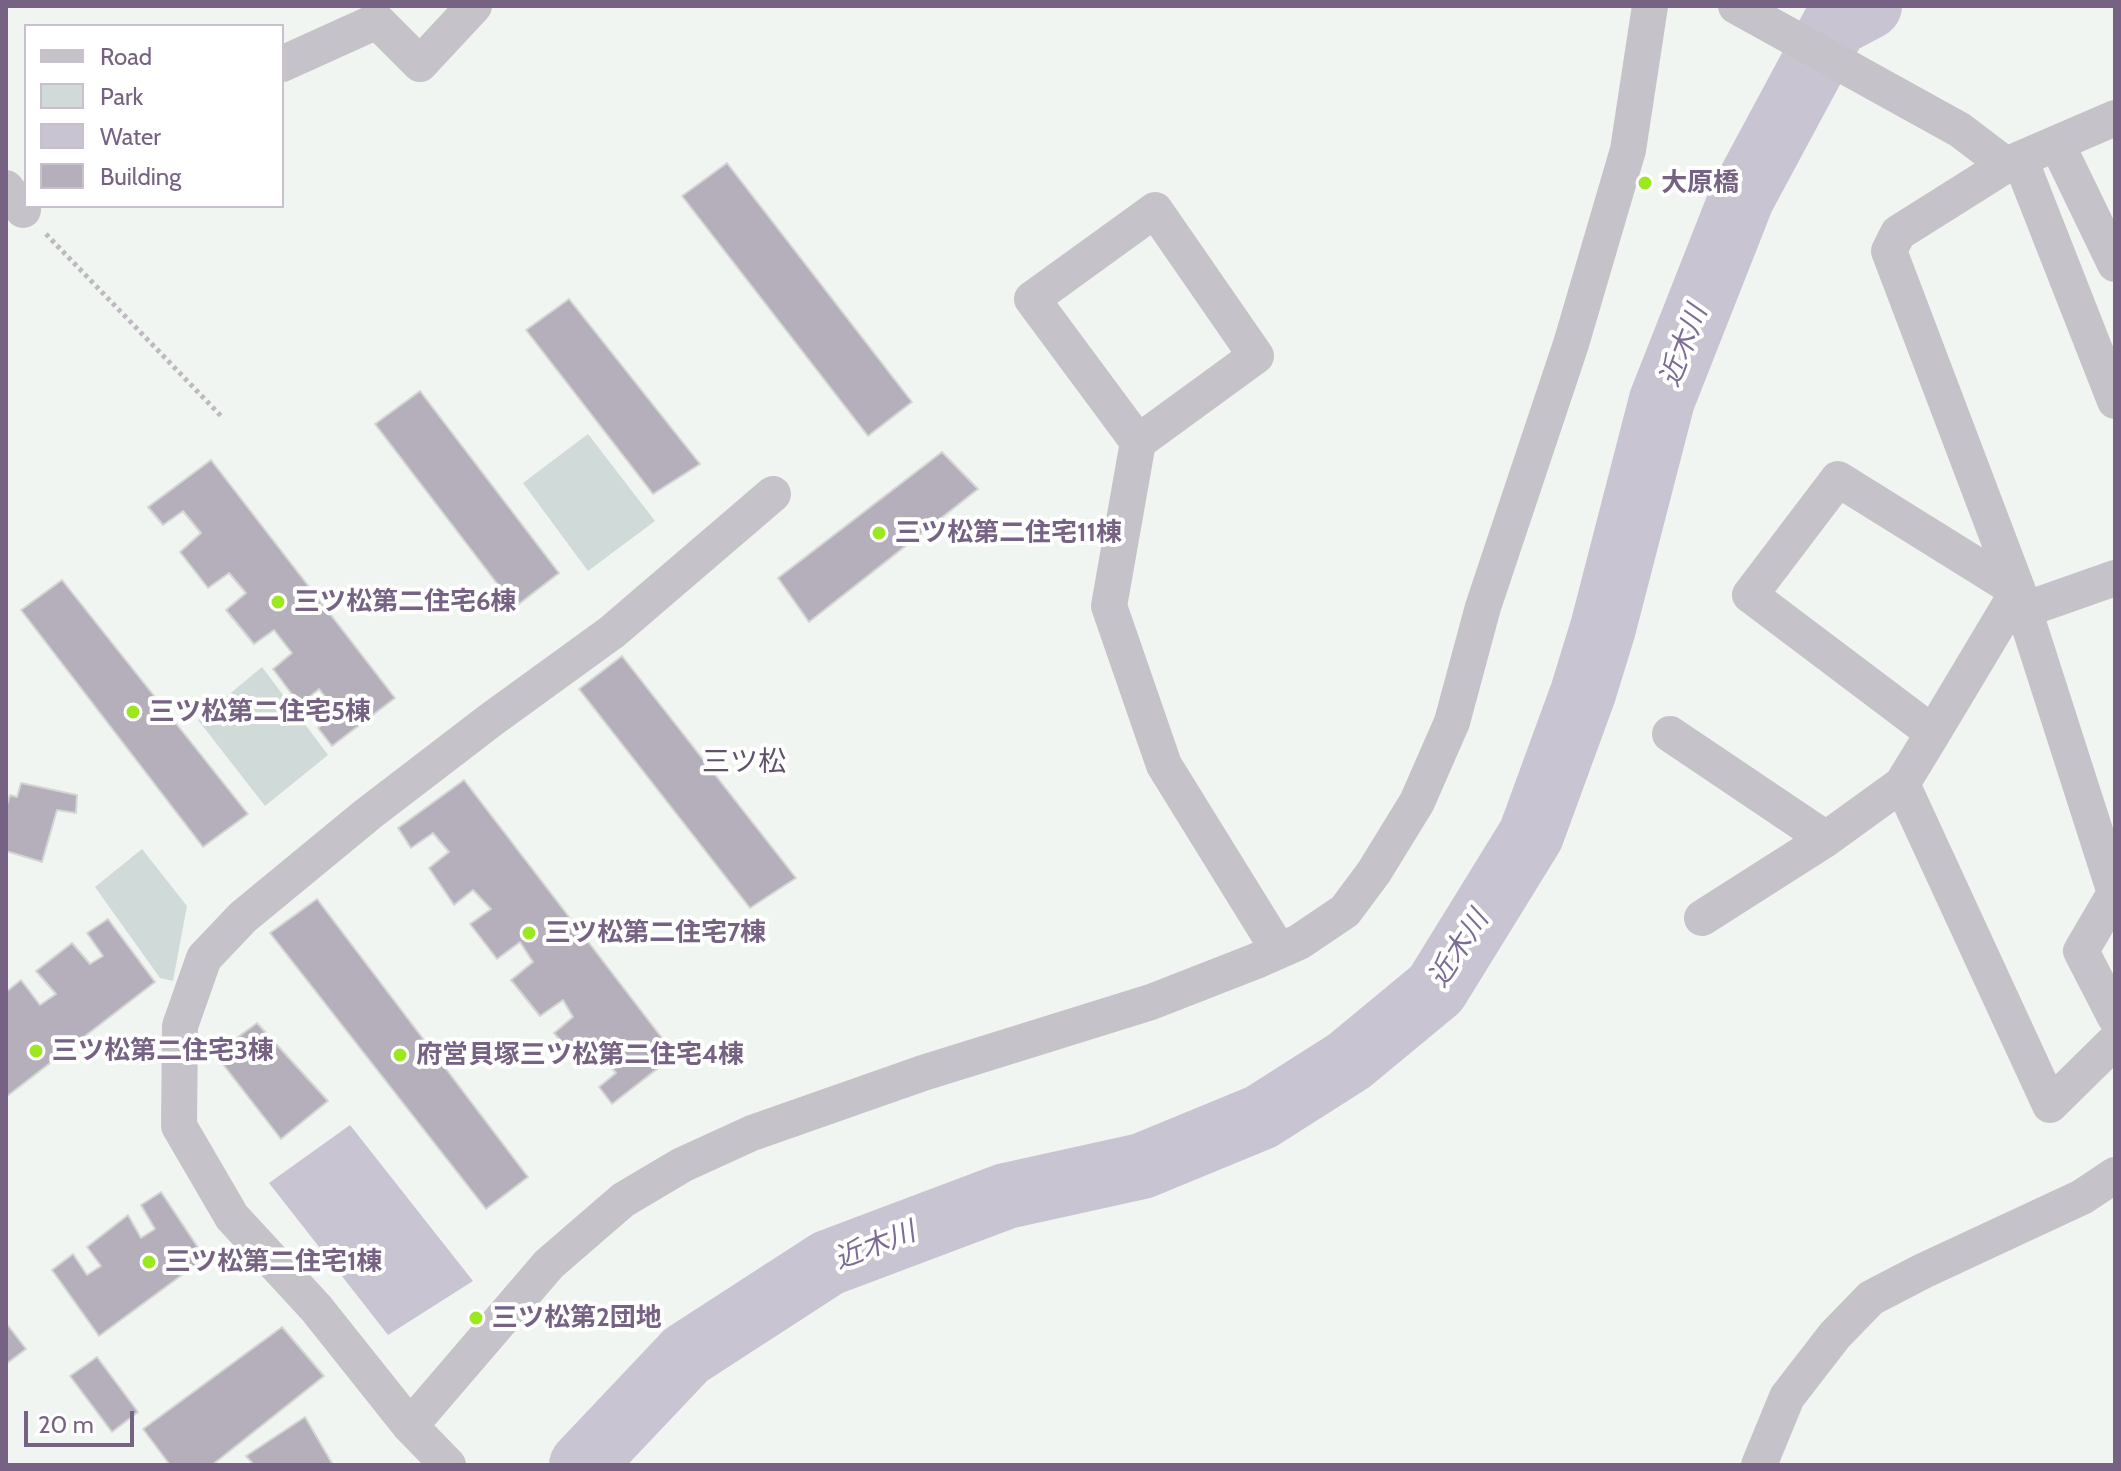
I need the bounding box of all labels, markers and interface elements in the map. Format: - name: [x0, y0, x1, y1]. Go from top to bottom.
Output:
- legend: [24, 24, 284, 208]
- text: Road: [100, 42, 152, 71]
- text: Park: [100, 82, 143, 111]
- text: Water: [100, 122, 161, 151]
- text: Building: [100, 162, 181, 191]
- place label: 大原橋: [1661, 167, 1739, 199]
- marker: 大原橋: [1636, 174, 1654, 192]
- water label: 近木川: [1653, 301, 1715, 391]
- place label: 三ツ松第二住宅11棟: [895, 517, 1122, 549]
- marker: 三ツ松第二住宅11棟: [870, 524, 888, 542]
- place label: 三ツ松第二住宅6棟: [294, 586, 517, 618]
- marker: 三ツ松第二住宅6棟: [269, 593, 287, 611]
- place label: 三ツ松第二住宅5棟: [149, 696, 371, 728]
- marker: 三ツ松第二住宅5棟: [124, 703, 142, 721]
- district label: 三ツ松: [702, 746, 786, 780]
- water label: 近木川: [1422, 905, 1496, 993]
- place label: 三ツ松第二住宅7棟: [545, 917, 766, 949]
- marker: 三ツ松第二住宅7棟: [520, 924, 538, 942]
- place label: 三ツ松第二住宅3棟: [52, 1035, 274, 1067]
- place label: 府営貝塚三ツ松第二住宅4棟: [416, 1039, 744, 1071]
- marker: 三ツ松第二住宅3棟: [27, 1042, 45, 1060]
- marker: 府営貝塚三ツ松第二住宅4棟: [391, 1046, 409, 1064]
- water label: 近木川: [830, 1215, 920, 1277]
- place label: 三ツ松第二住宅1棟: [165, 1246, 383, 1278]
- marker: 三ツ松第二住宅1棟: [140, 1253, 158, 1271]
- place label: 三ツ松第2団地: [492, 1302, 662, 1334]
- marker: 三ツ松第2団地: [467, 1309, 485, 1327]
- scale bar: [28, 1395, 138, 1445]
- text: 20 m: [38, 1410, 94, 1439]

